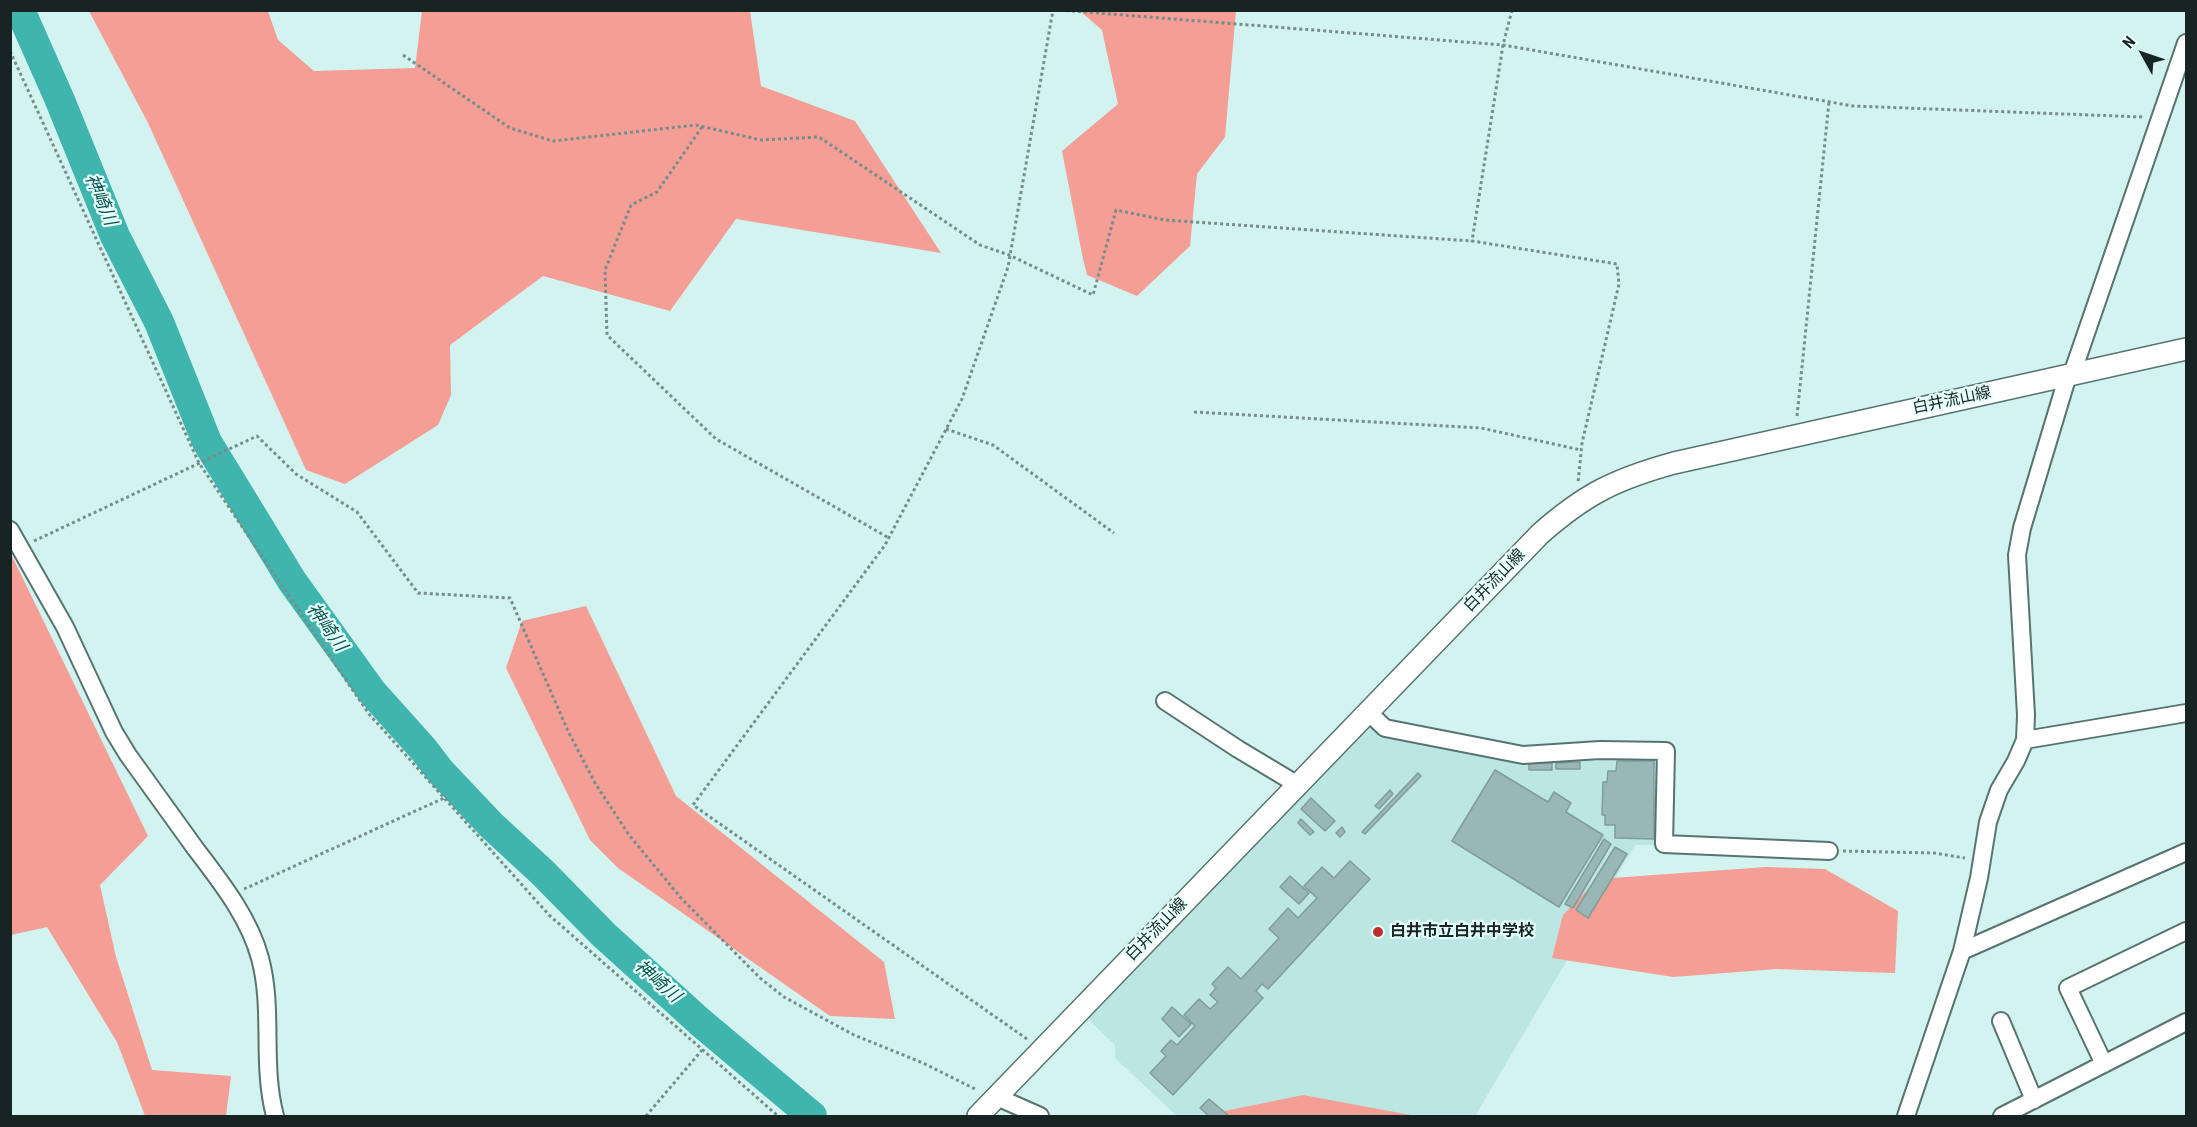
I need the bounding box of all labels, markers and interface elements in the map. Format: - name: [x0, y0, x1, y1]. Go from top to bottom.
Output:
- north arrow: [2113, 24, 2173, 84]
- text: N: [2118, 32, 2139, 52]
- water label: 神崎川: [80, 171, 120, 229]
- street label: 白井流山線: [1911, 383, 1993, 419]
- street label: 白井流山線: [1460, 546, 1530, 616]
- water label: 神崎川: [301, 600, 351, 656]
- street label: 白井流山線: [1122, 895, 1192, 965]
- place label: 白井市立白井中学校: [1390, 922, 1534, 942]
- marker: 白井市立白井中学校: [1371, 925, 1385, 939]
- water label: 神崎川: [630, 956, 684, 1008]

